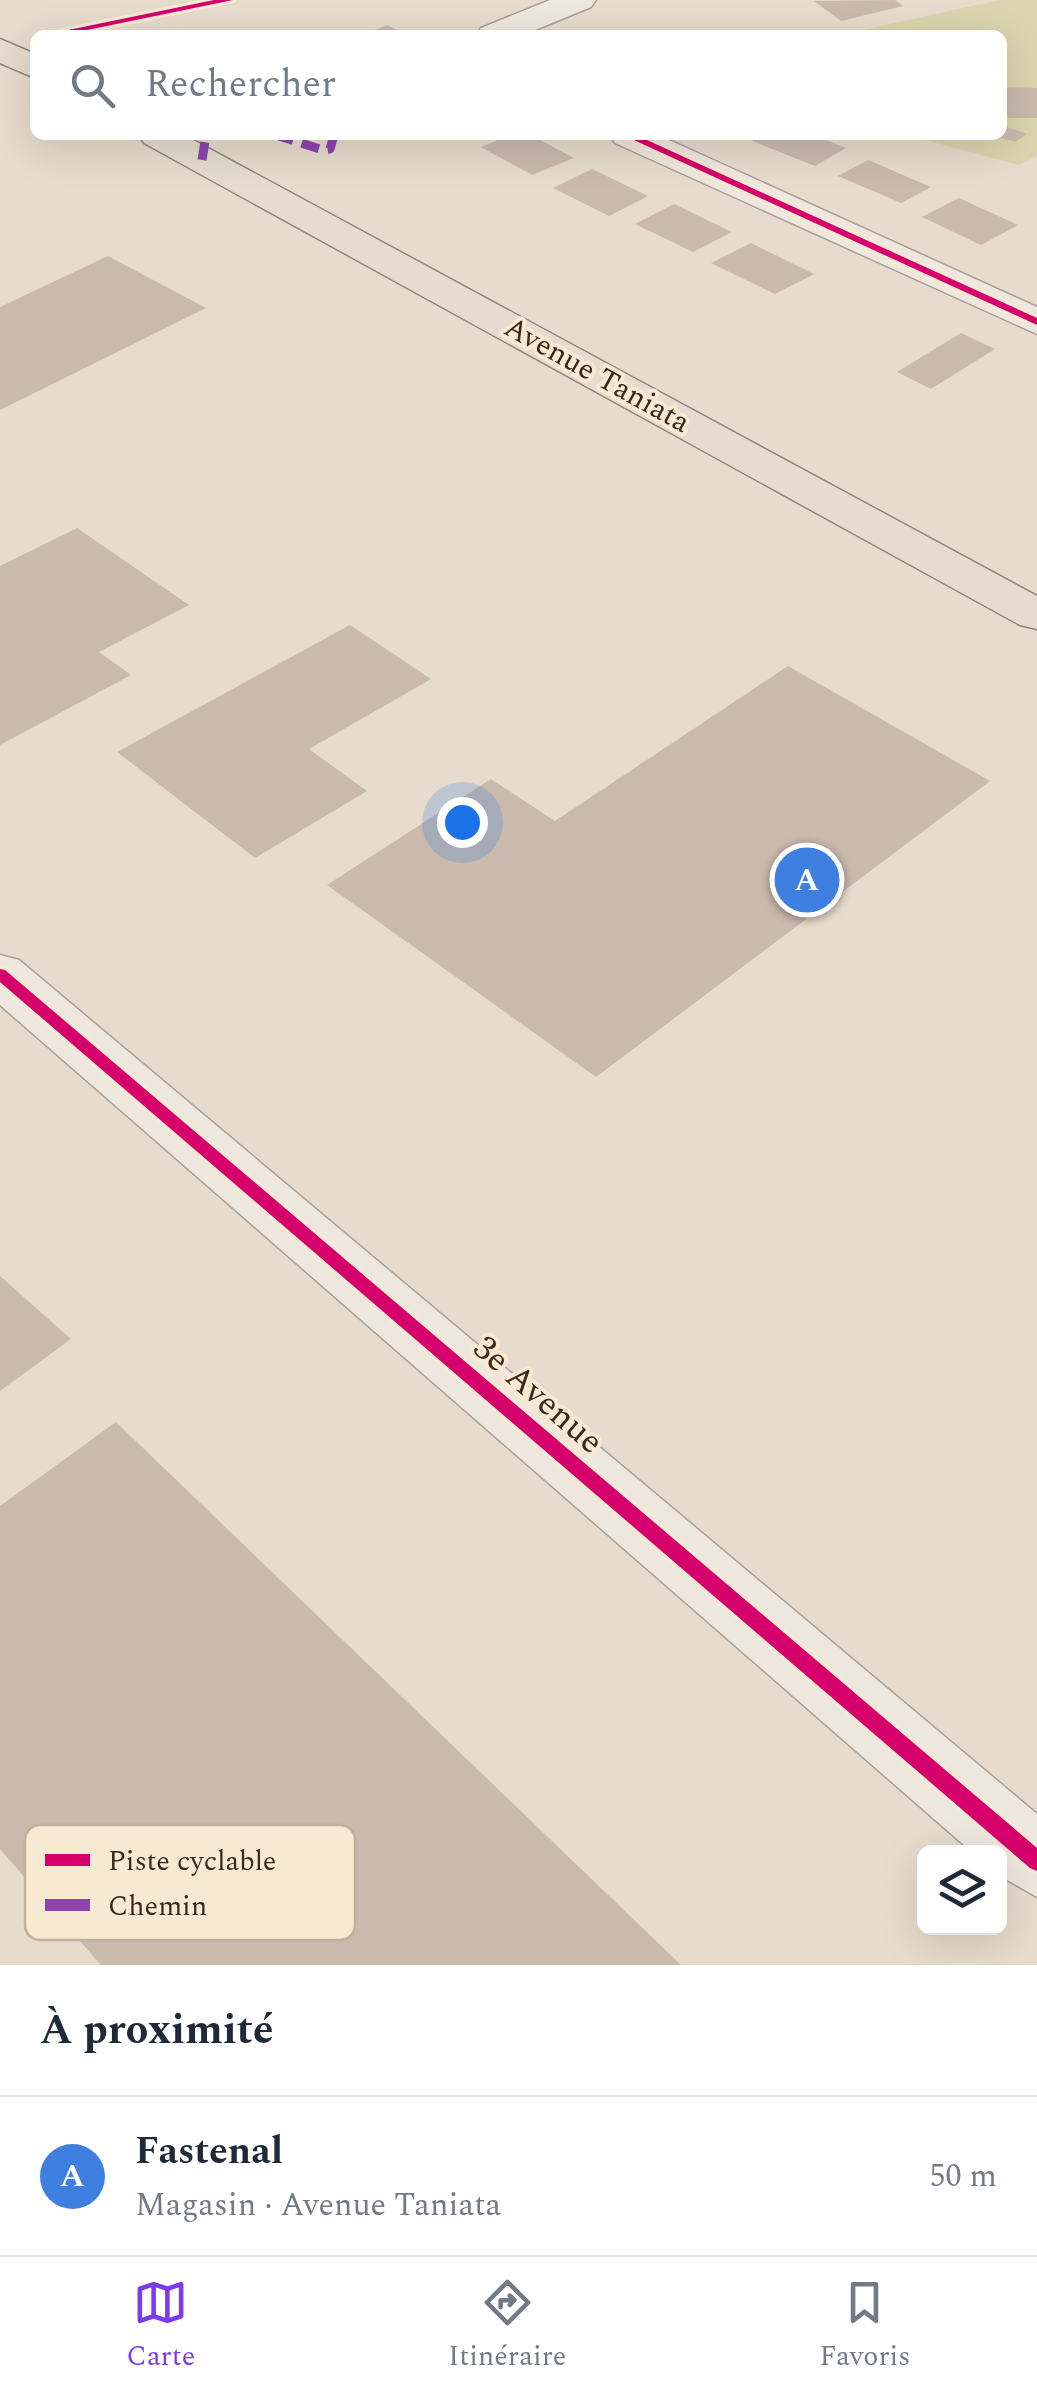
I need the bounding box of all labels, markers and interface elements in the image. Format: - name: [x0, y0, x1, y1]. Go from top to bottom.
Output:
- search box: [30, 30, 1007, 140]
- text: Rechercher: [145, 56, 336, 114]
- icon: search: [65, 58, 120, 113]
- street label: Avenue Taniata: [495, 305, 699, 445]
- your location: [437, 797, 488, 848]
- pin: A: [774, 842, 840, 918]
- street label: 3e Avenue: [461, 1323, 615, 1467]
- legend: [25, 1825, 355, 1940]
- text: Piste cyclable: [108, 1840, 276, 1883]
- map controls: [917, 1845, 1007, 1935]
- button: layers: [917, 1845, 1007, 1935]
- text: Chemin: [108, 1885, 207, 1928]
- text: À proximité: [40, 1999, 273, 2062]
- text: Fastenal: [135, 2123, 283, 2181]
- text: A: [60, 2152, 85, 2201]
- text: 50 m: [929, 2152, 997, 2201]
- text: Magasin · Avenue Taniata: [135, 2181, 501, 2230]
- tab: Carte: [127, 2275, 195, 2378]
- tab: Itinéraire: [448, 2275, 566, 2378]
- tab: Favoris: [820, 2275, 910, 2378]

